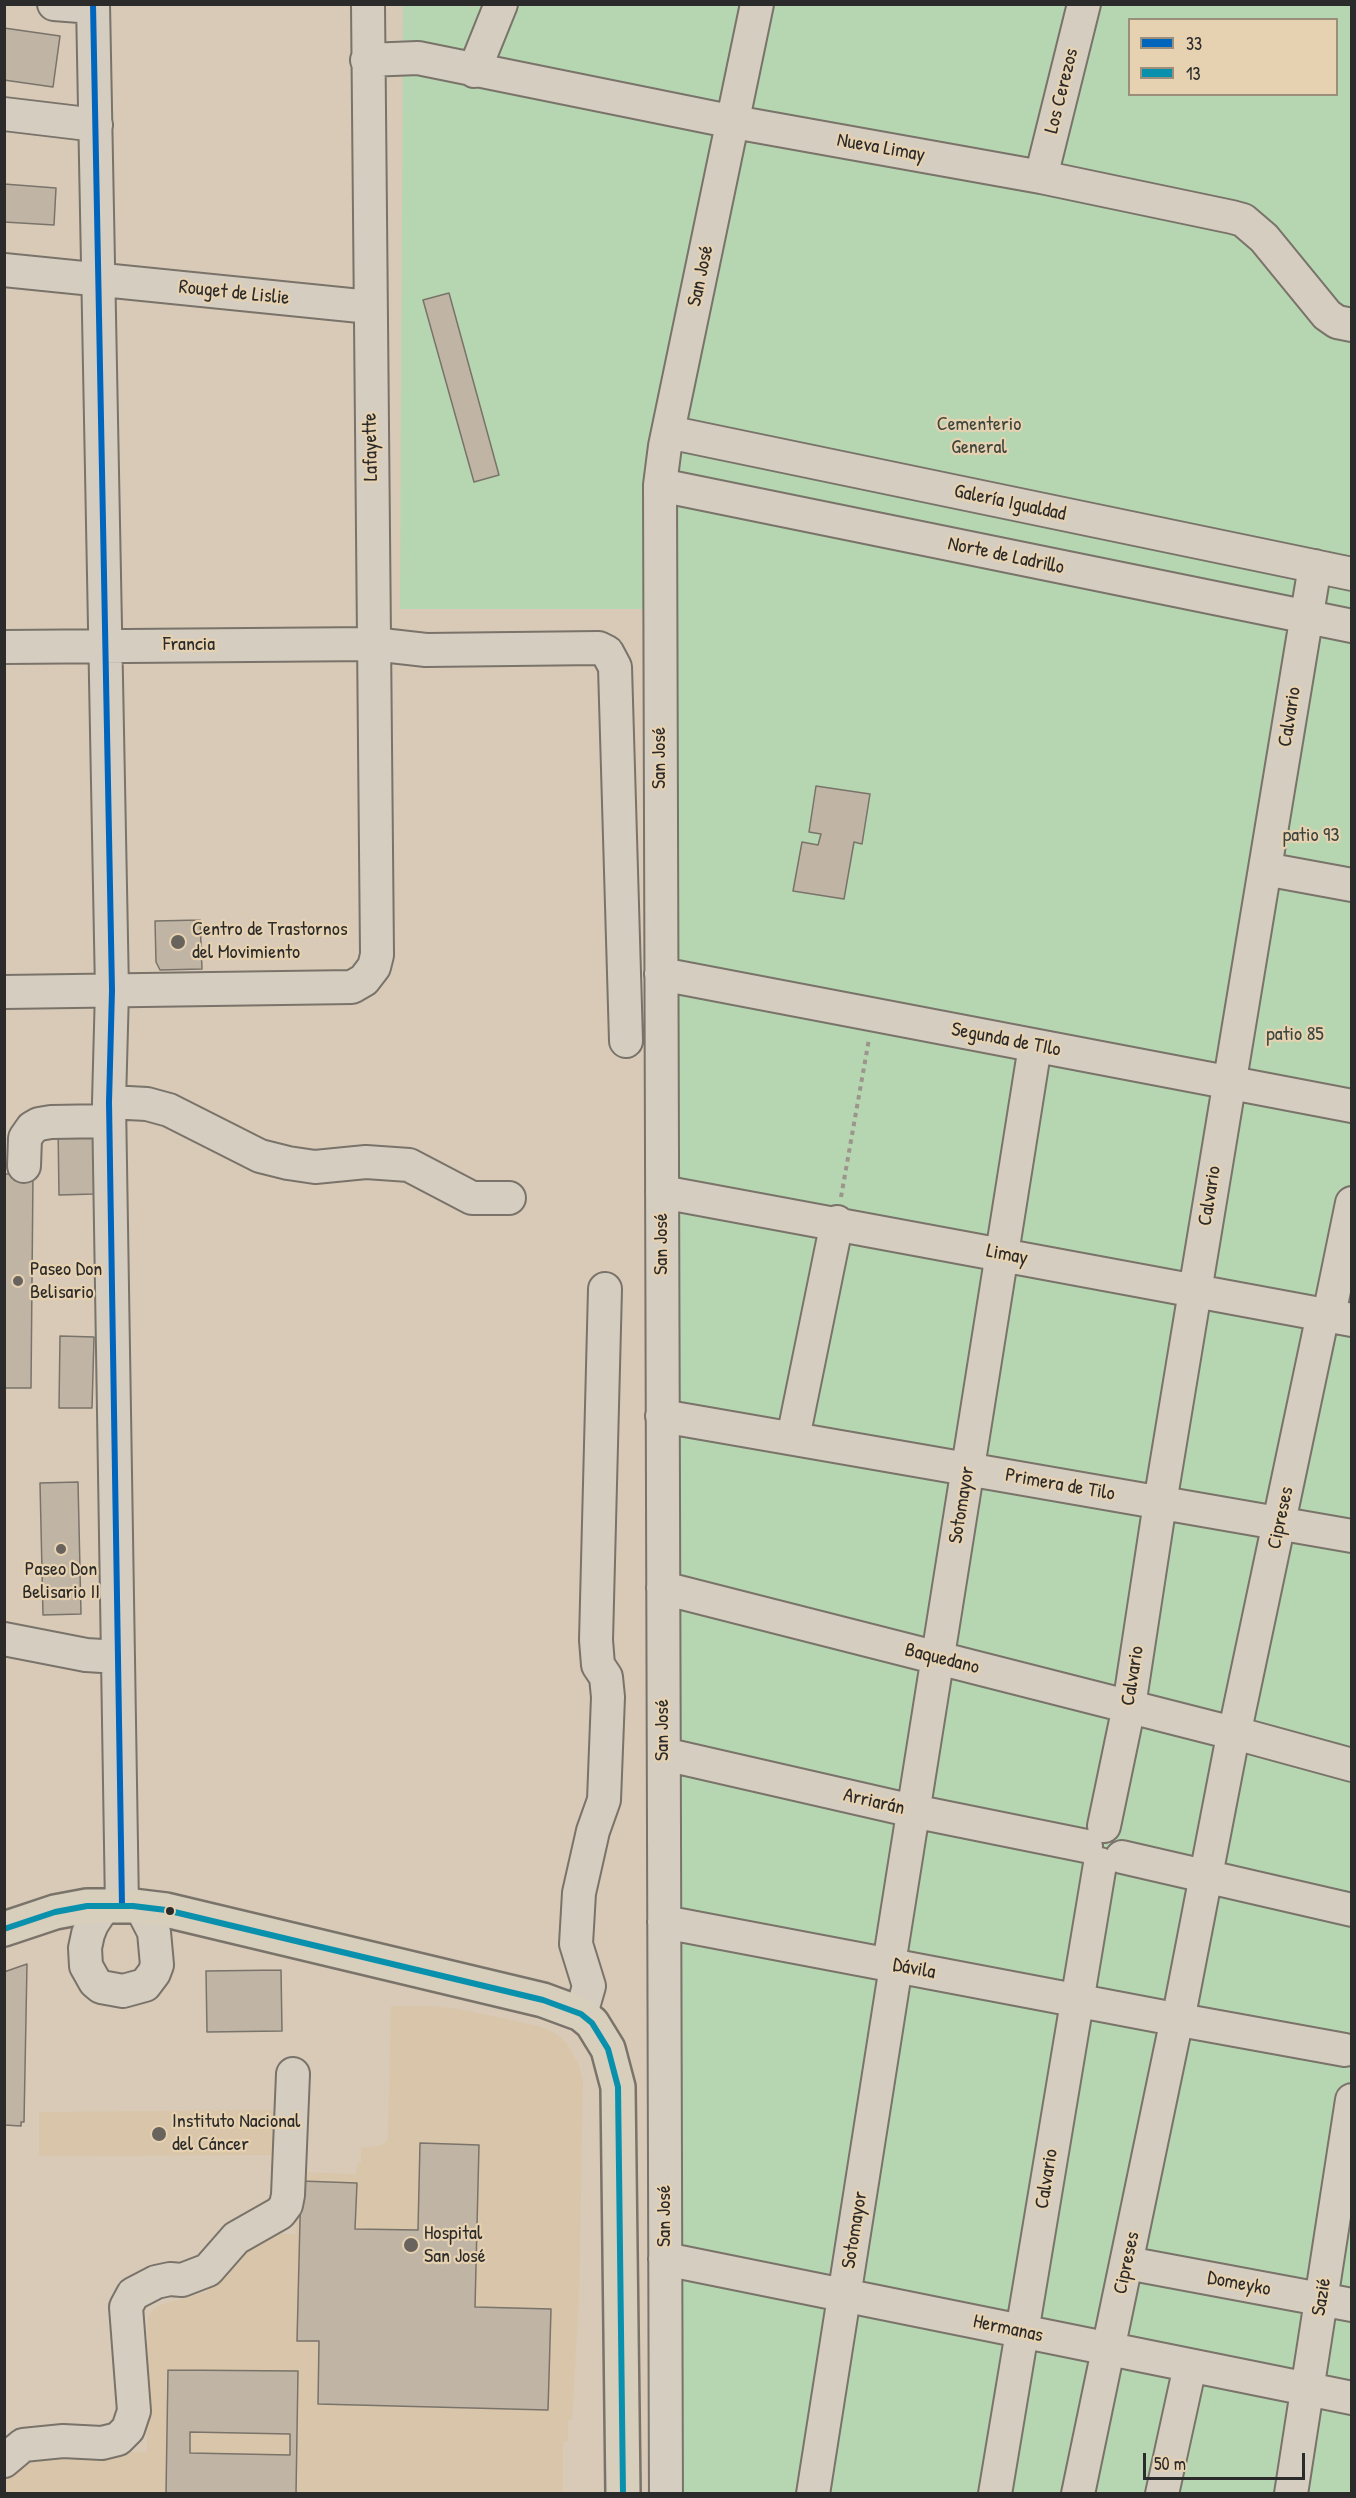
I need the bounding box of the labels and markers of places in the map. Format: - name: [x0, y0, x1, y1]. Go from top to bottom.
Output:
- place label: Centro de Trastornos del Movimiento: [192, 918, 348, 965]
- marker: Centro de Trastornos del Movimiento: [169, 933, 187, 951]
- place label: Paseo Don Belisario: [30, 1258, 102, 1305]
- marker: Paseo Don Belisario: [11, 1274, 25, 1288]
- marker: Paseo Don Belisario II: [54, 1542, 68, 1556]
- place label: Paseo Don Belisario II: [22, 1558, 100, 1605]
- unlabelled marker: [164, 1905, 176, 1917]
- place label: Instituto Nacional del Cáncer: [172, 2110, 300, 2157]
- marker: Instituto Nacional del Cáncer: [150, 2125, 168, 2143]
- place label: Hospital San José: [424, 2222, 486, 2269]
- marker: Hospital San José: [402, 2236, 420, 2254]

